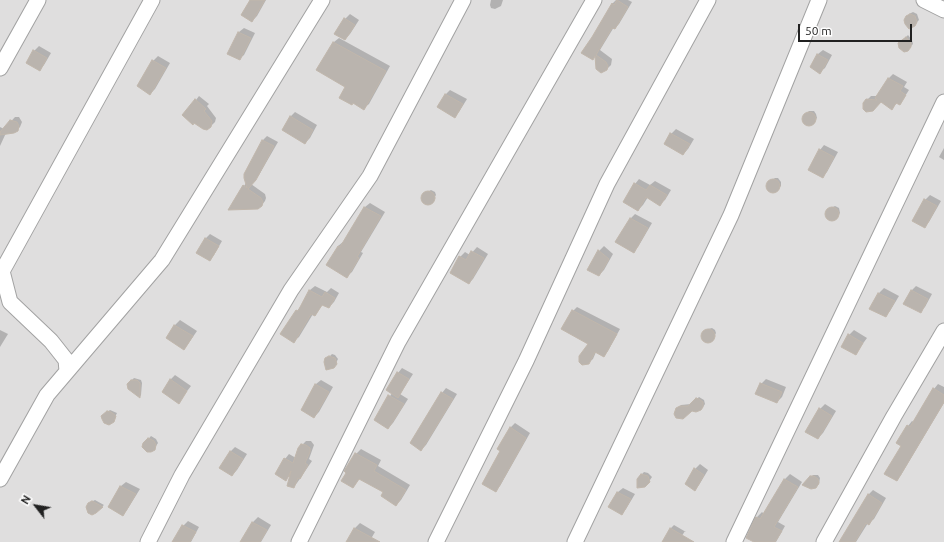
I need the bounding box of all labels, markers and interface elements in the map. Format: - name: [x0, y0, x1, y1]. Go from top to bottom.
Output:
- scale bar: [800, 16, 914, 42]
- text: 50 m: [805, 24, 832, 37]
- north arrow: [16, 486, 56, 526]
- text: N: [18, 493, 33, 506]

